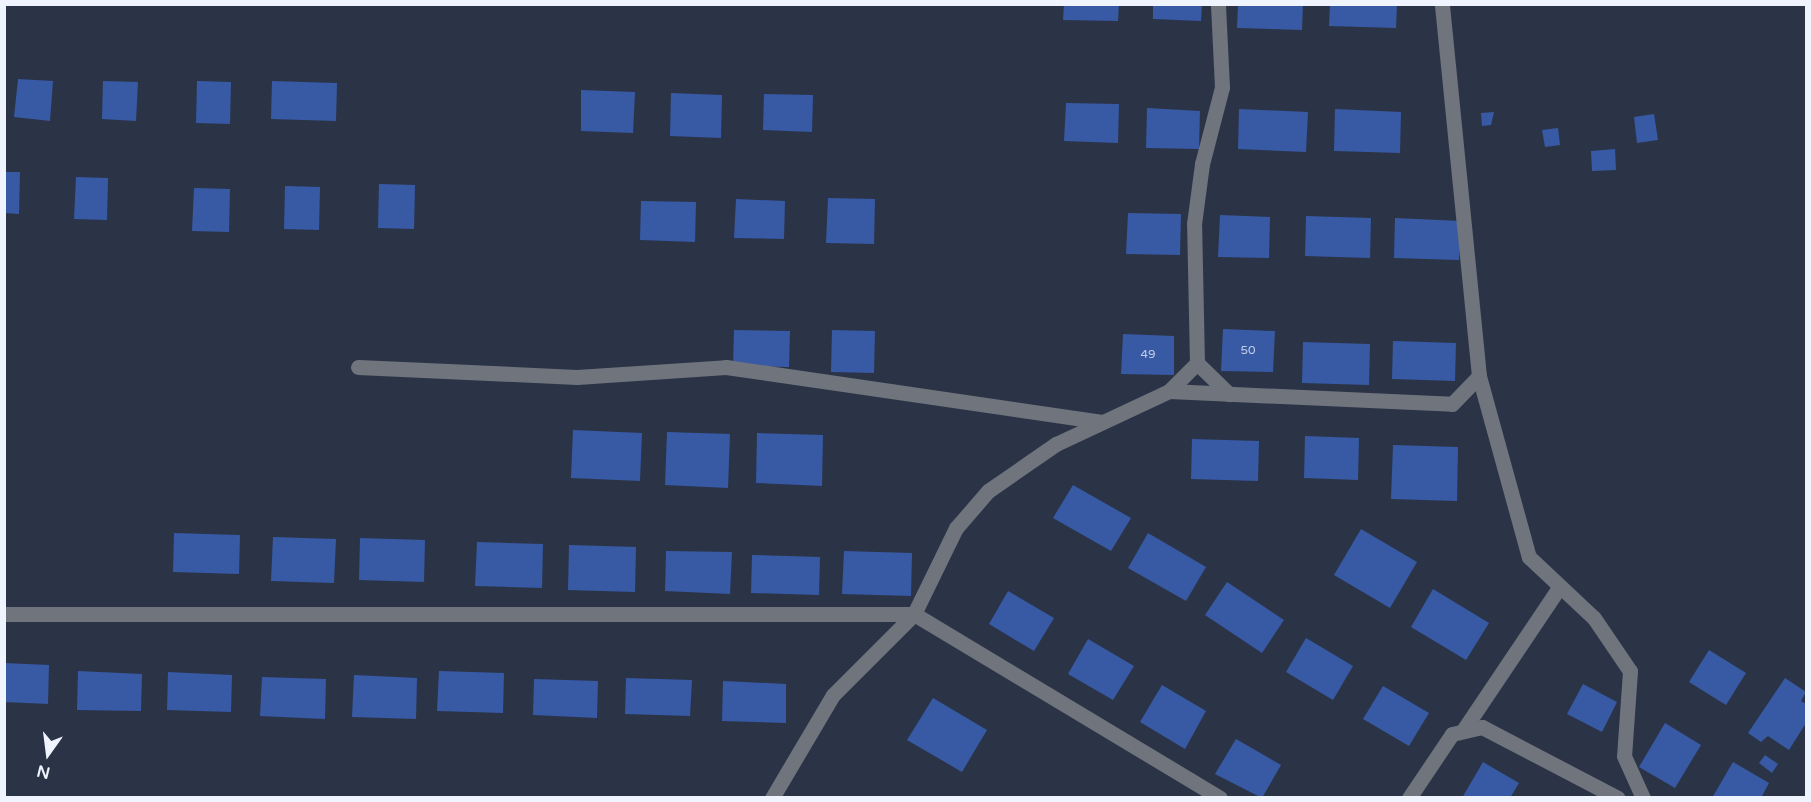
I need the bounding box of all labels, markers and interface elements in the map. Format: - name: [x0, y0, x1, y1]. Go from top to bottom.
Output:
- house number: 50: [1240, 344, 1256, 358]
- house number: 49: [1140, 348, 1156, 362]
- north arrow: [18, 724, 78, 784]
- text: N: [35, 760, 52, 783]

